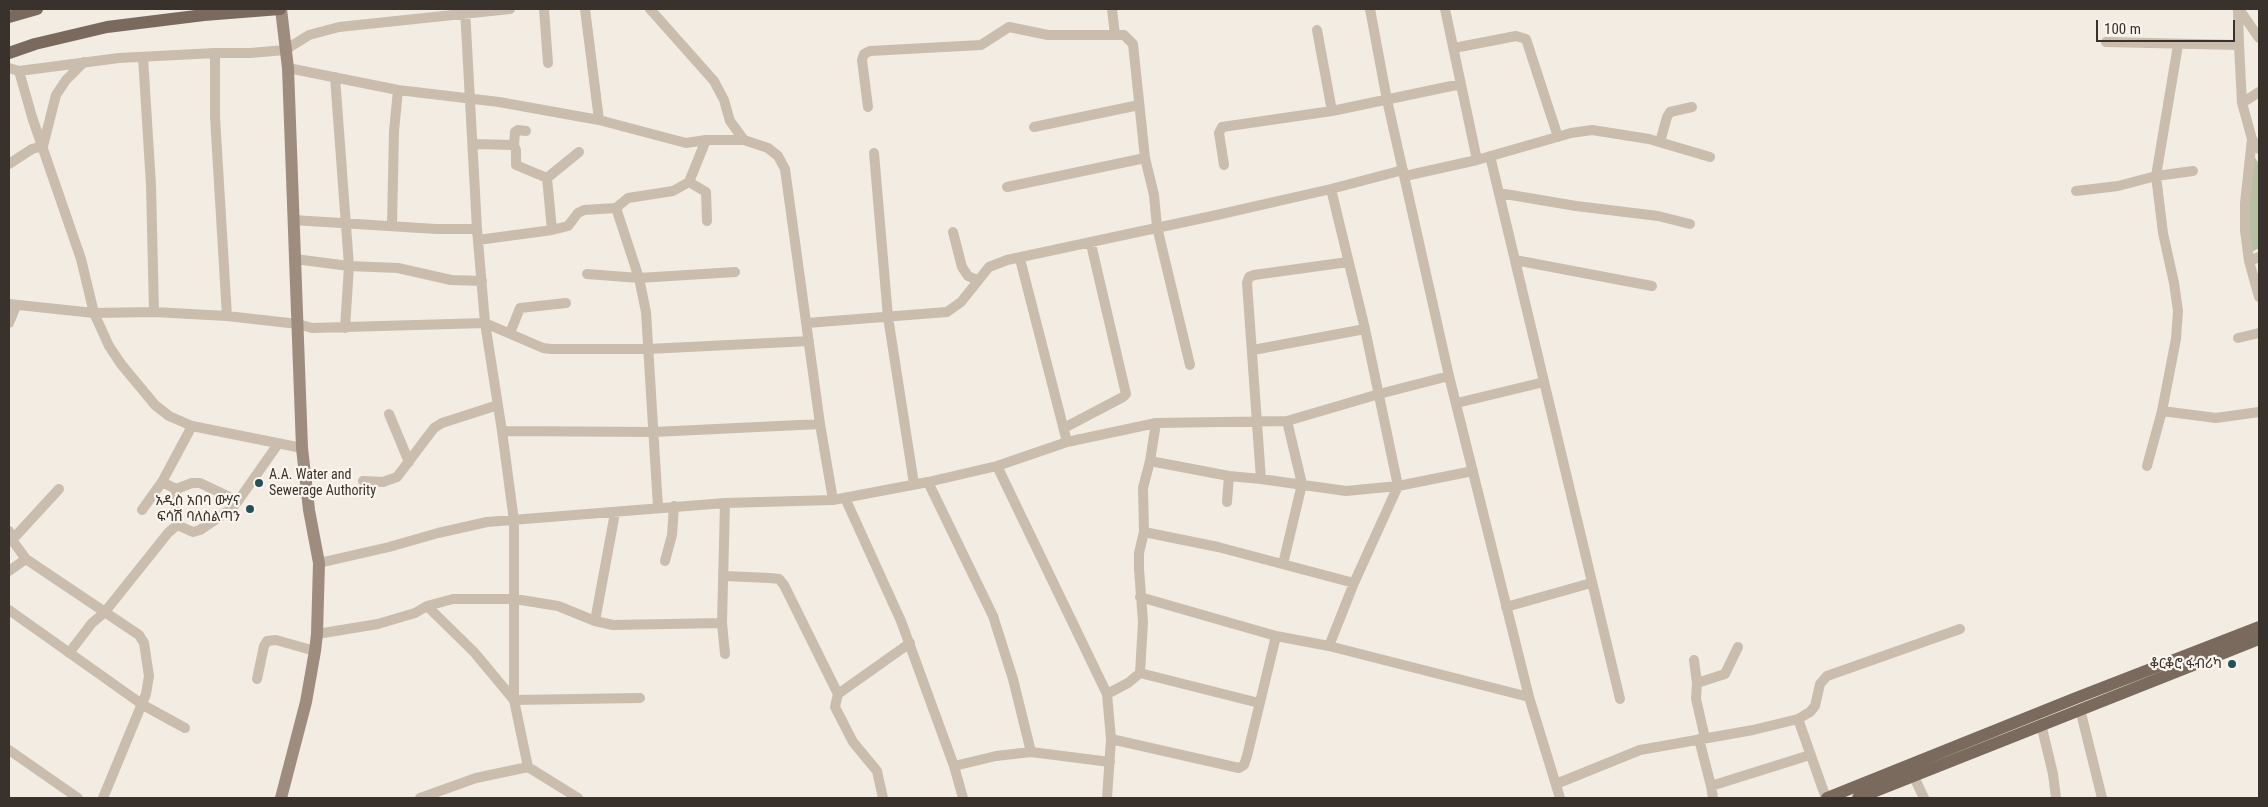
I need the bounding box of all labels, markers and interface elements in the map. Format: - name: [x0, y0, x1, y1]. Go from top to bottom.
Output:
- scale bar: [2098, 10, 2237, 42]
- text: 100 m: [2104, 20, 2141, 38]
- place label: A.A. Water and Sewerage Authority: [269, 467, 376, 500]
- marker: A.A. Water and Sewerage Authority: [253, 477, 265, 489]
- place label: አዲስ አበባ ውሃና ፍሳሽ ባለስልጣን: [155, 493, 240, 526]
- marker: አዲስ አበባ ውሃና ፍሳሽ ባለስልጣን: [244, 503, 256, 515]
- place label: ቆርቆሮ ፋብሪካ: [2150, 656, 2222, 672]
- marker: ቆርቆሮ ፋብሪካ: [2226, 658, 2238, 670]

